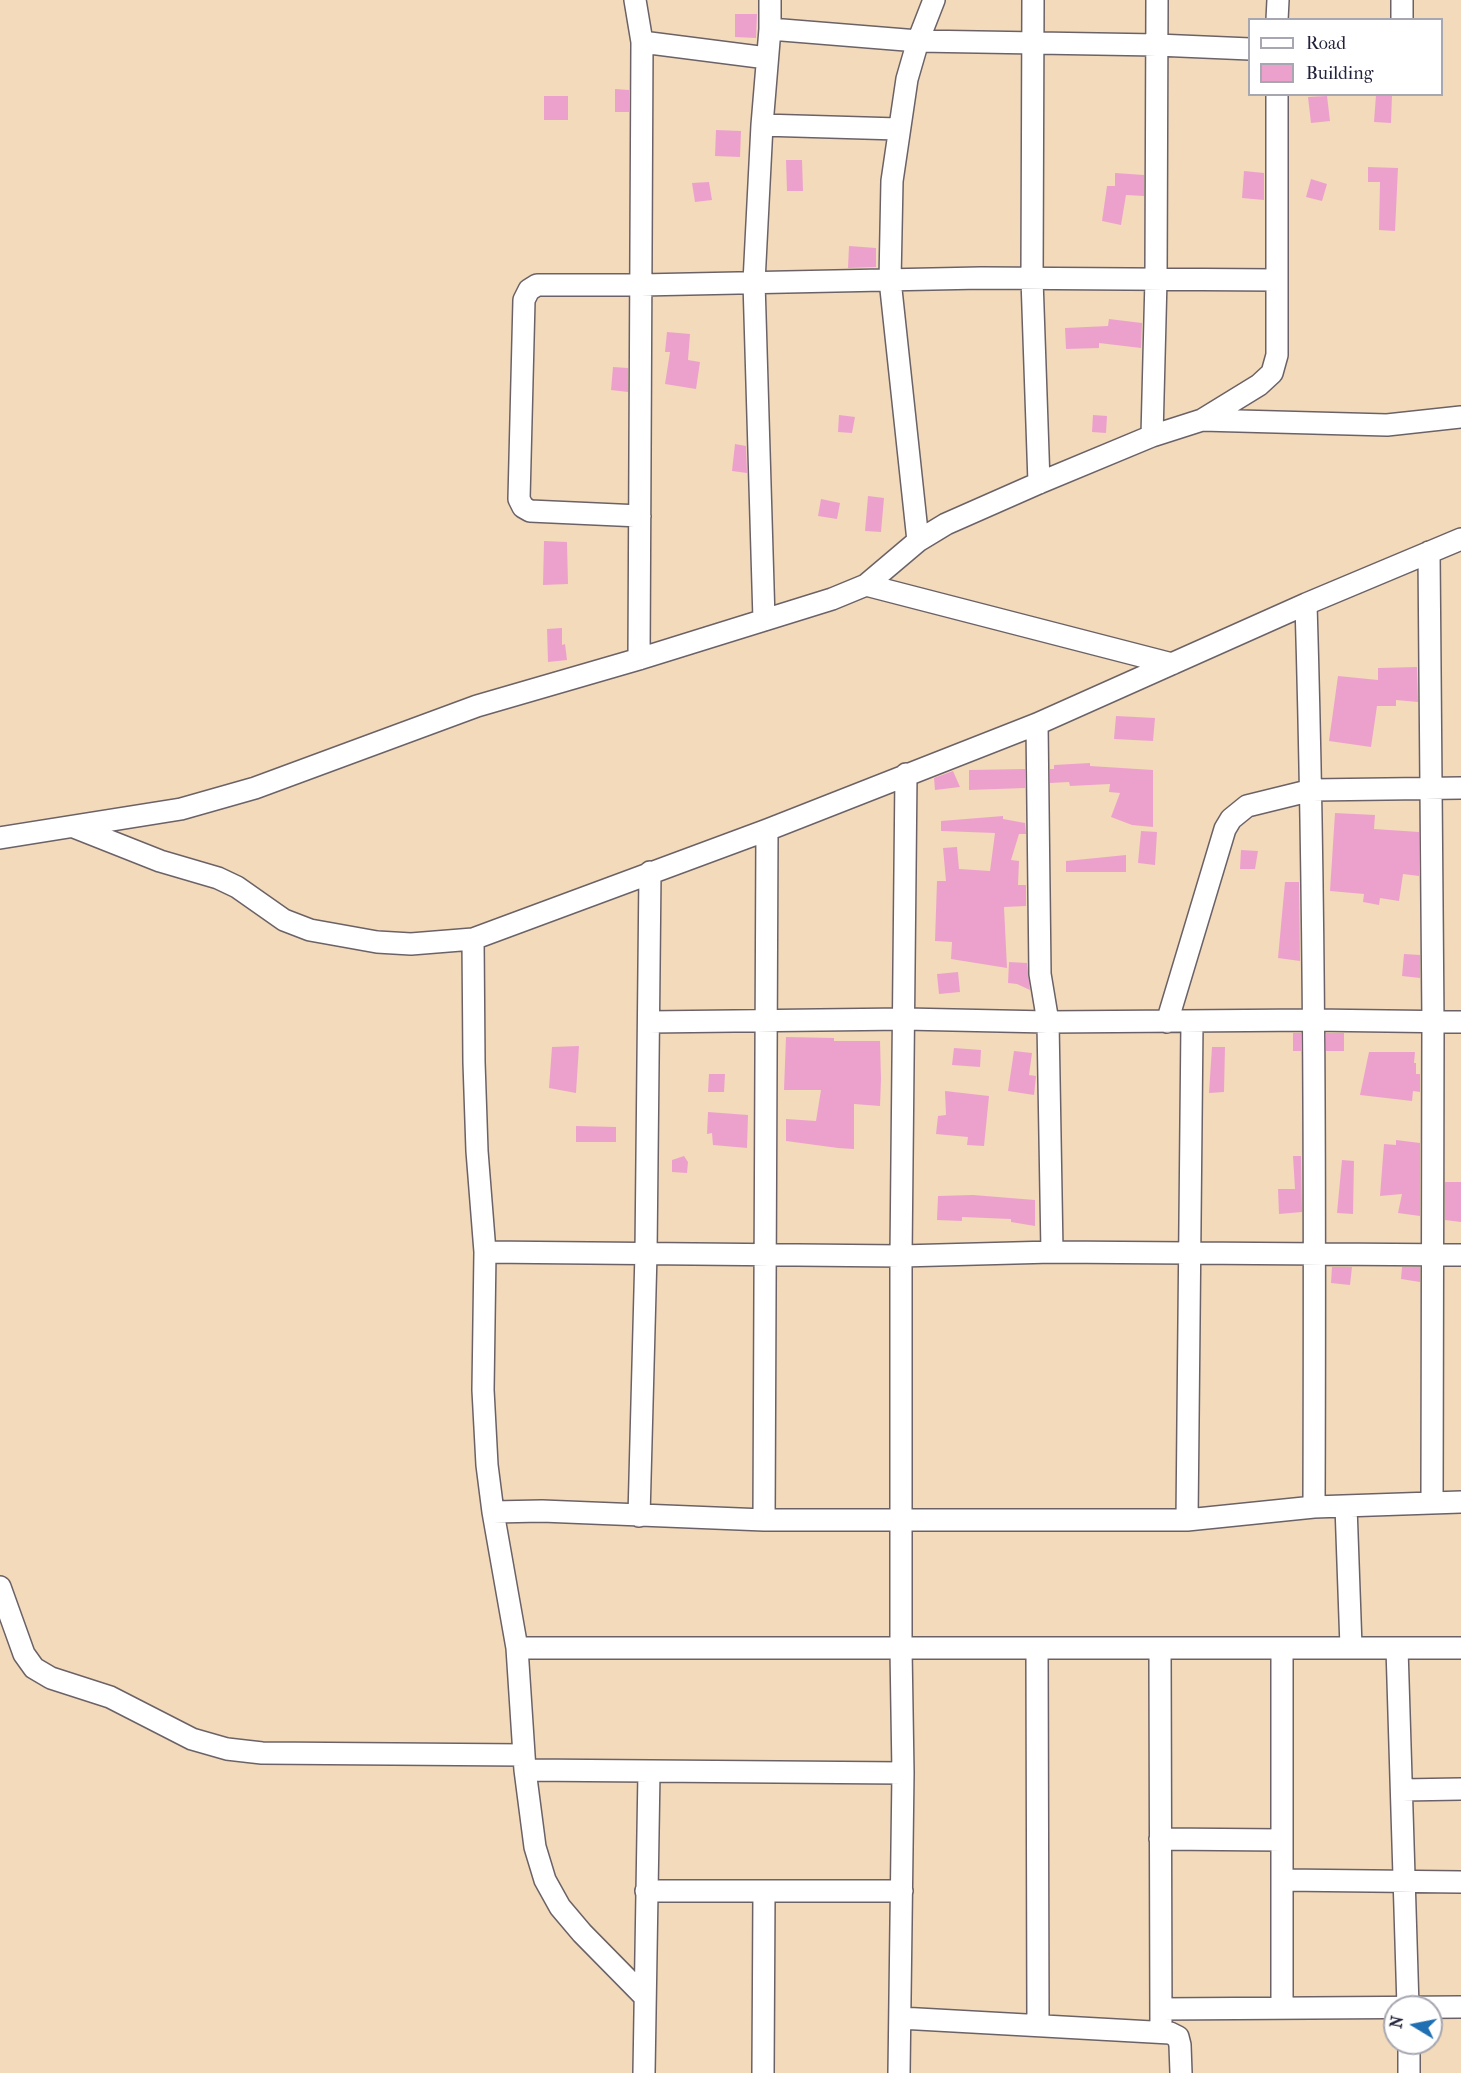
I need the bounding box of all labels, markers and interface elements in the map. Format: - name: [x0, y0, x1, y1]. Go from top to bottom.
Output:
- legend: [1248, 18, 1443, 96]
- text: Road: [1306, 33, 1346, 54]
- text: Building: [1306, 63, 1373, 84]
- north arrow: [1383, 1995, 1443, 2055]
- text: N: [1386, 2015, 1407, 2030]

